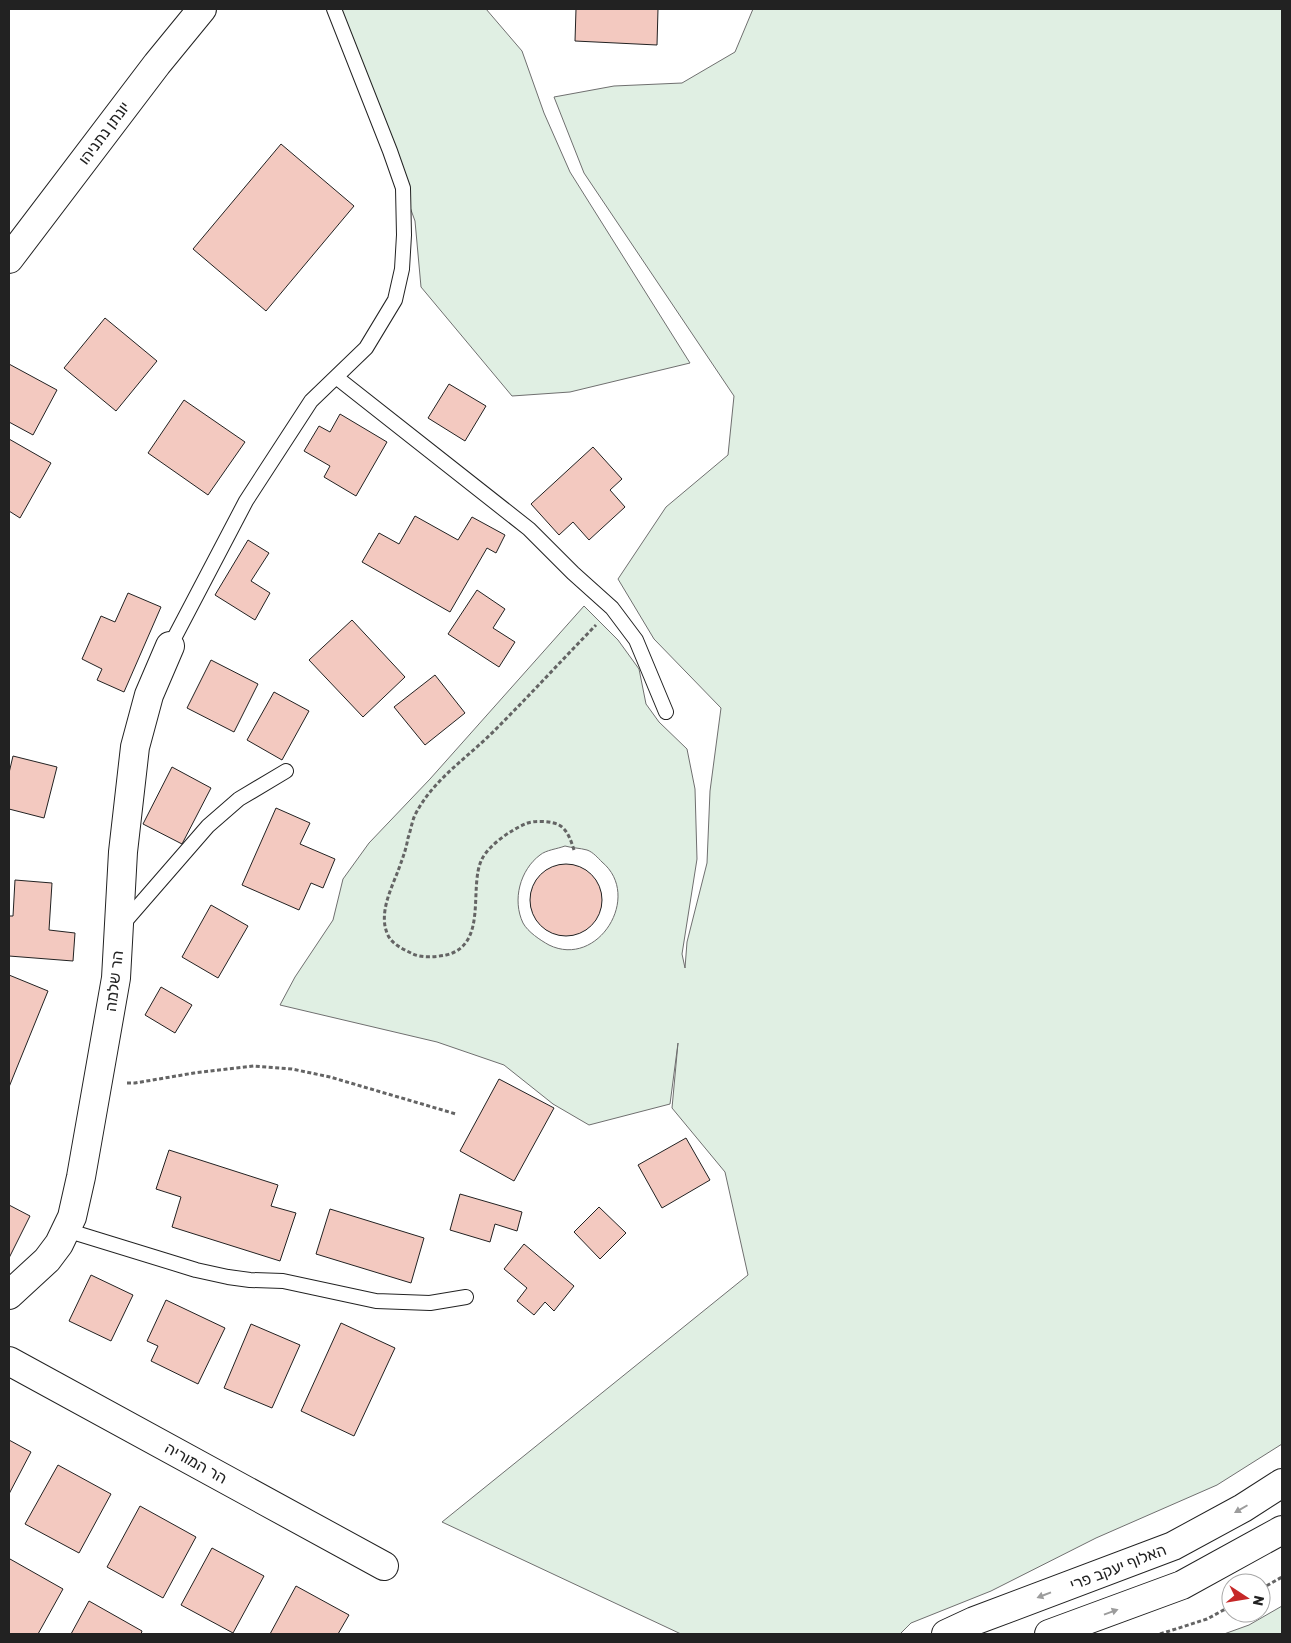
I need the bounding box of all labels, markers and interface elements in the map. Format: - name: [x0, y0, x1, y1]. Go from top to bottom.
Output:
- street label: יונתן נתניהו: [74, 98, 134, 168]
- street label: הר שלמה: [101, 949, 127, 1013]
- street label: הר המוריה: [162, 1438, 230, 1488]
- one-way arrow: [1233, 1505, 1248, 1513]
- street label: האלוף יעקב פרי: [1067, 1540, 1169, 1594]
- north arrow: [1221, 1573, 1271, 1623]
- one-way arrow: [1037, 1592, 1052, 1600]
- text: N: [1249, 1594, 1268, 1607]
- one-way arrow: [1104, 1608, 1119, 1616]

